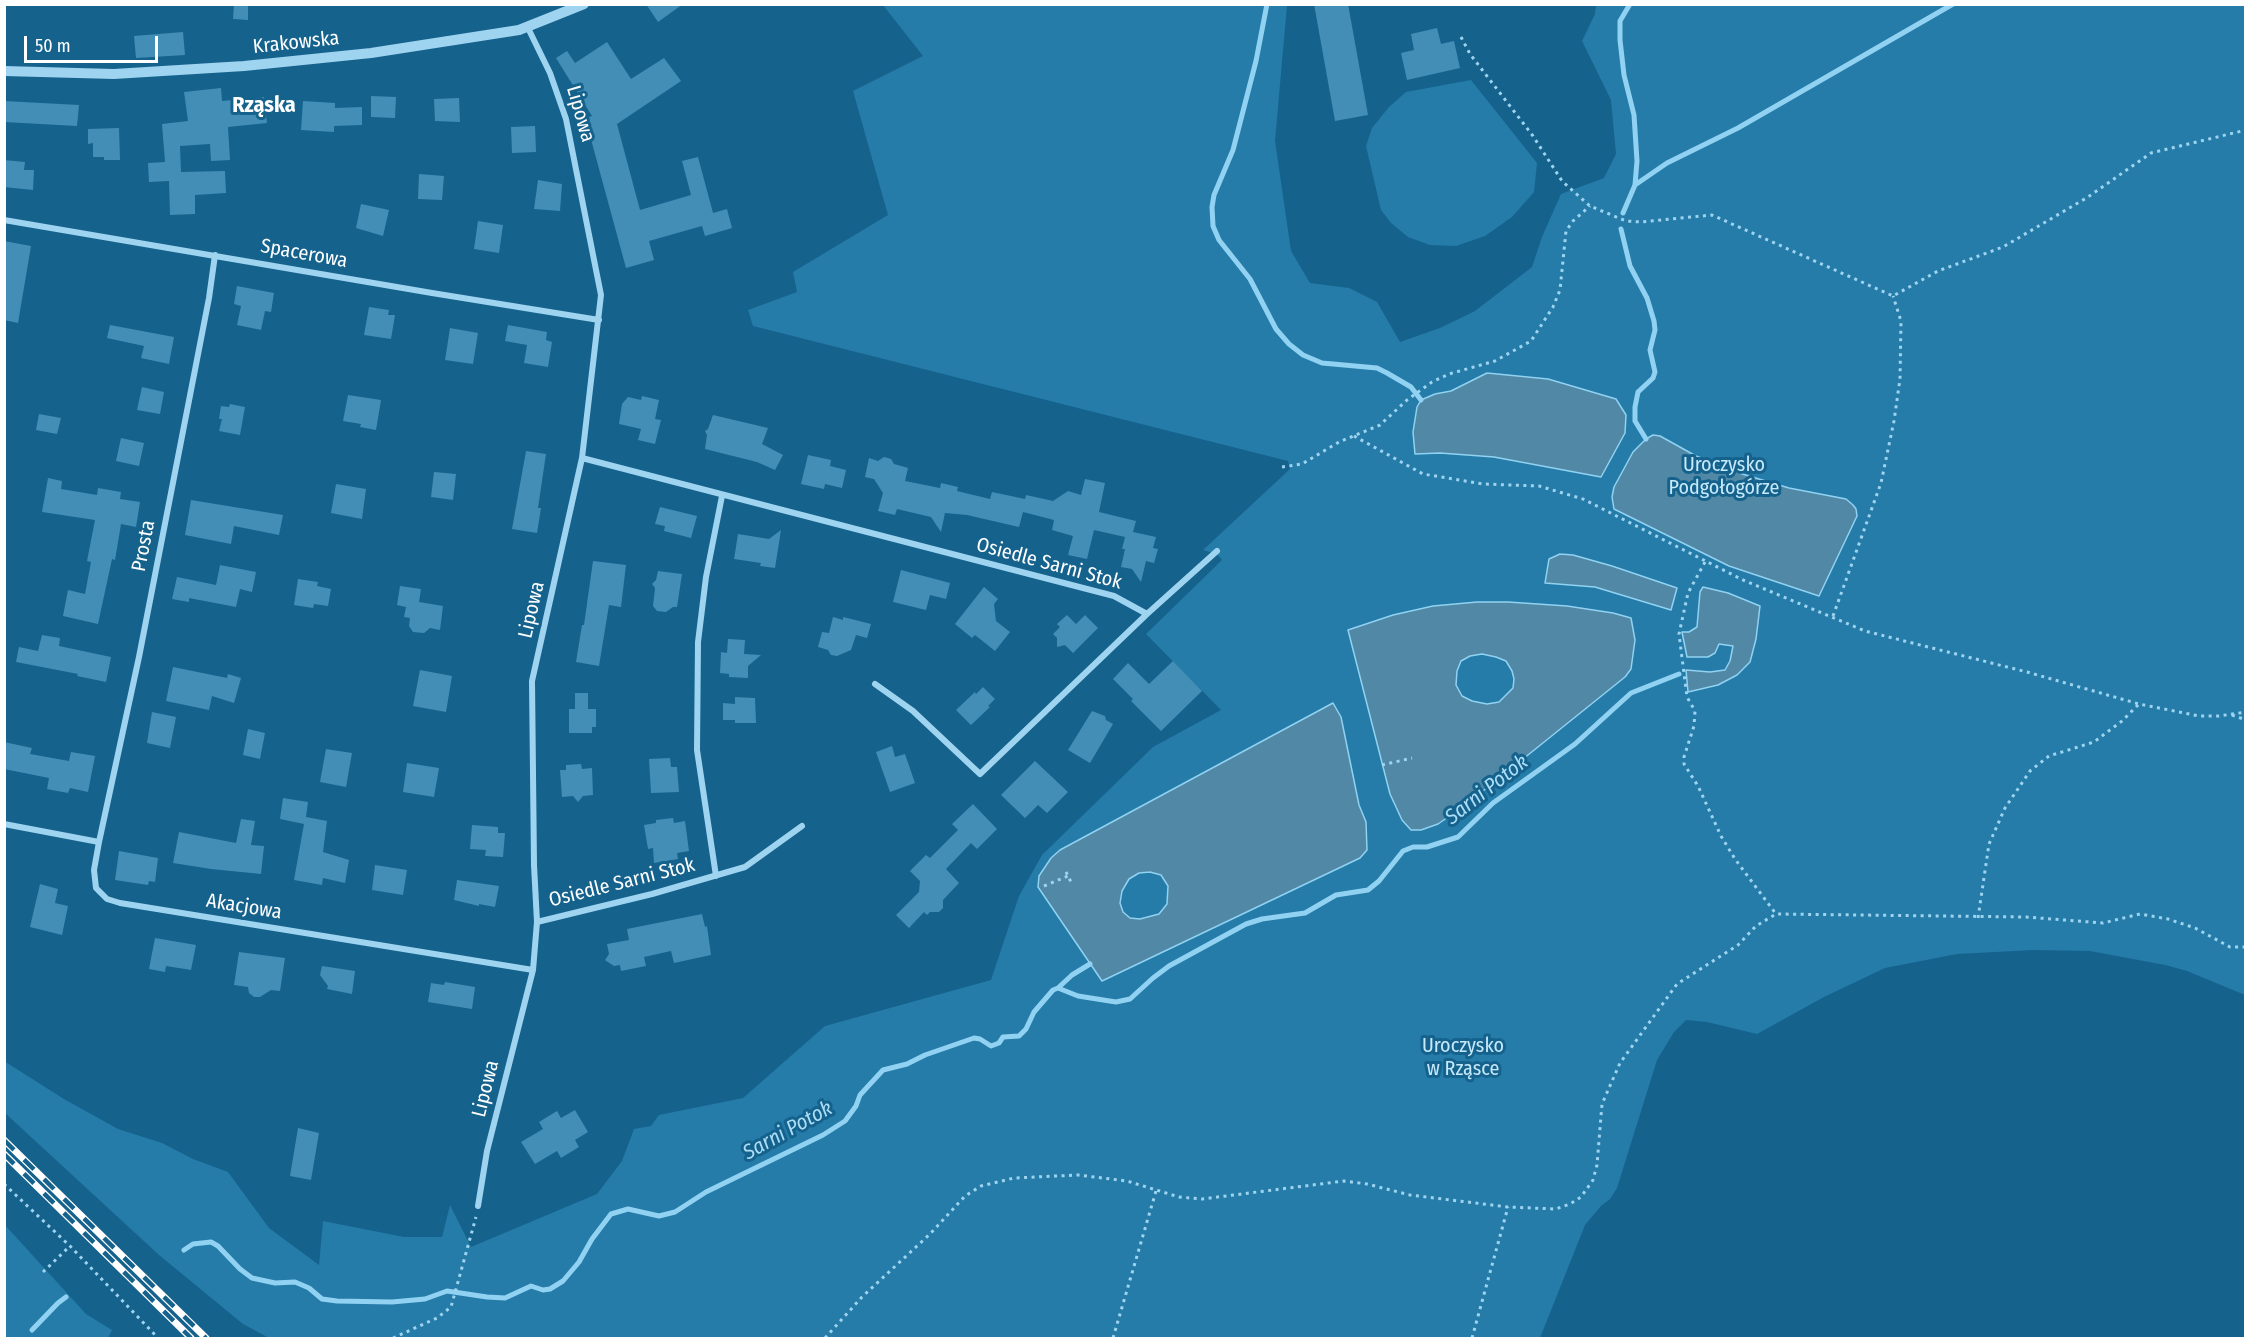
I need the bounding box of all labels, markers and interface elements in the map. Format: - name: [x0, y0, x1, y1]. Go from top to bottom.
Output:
- scale bar: [27, 24, 160, 62]
- street label: Krakowska: [252, 27, 340, 59]
- text: 50 m: [35, 35, 71, 57]
- street label: Lipowa: [561, 83, 599, 145]
- district label: Rząska: [232, 93, 296, 119]
- street label: Spacerowa: [259, 235, 349, 273]
- park label: Uroczysko Podgołogórze: [1669, 453, 1779, 500]
- street label: Prosta: [127, 518, 161, 574]
- street label: Osiedle Sarni Stok: [974, 533, 1124, 595]
- street label: Lipowa: [514, 579, 550, 641]
- water label: Sarni Potok: [1440, 750, 1534, 830]
- street label: Osiedle Sarni Stok: [547, 853, 697, 913]
- street label: Akacjowa: [205, 889, 283, 925]
- park label: Uroczysko w Rząsce: [1422, 1034, 1504, 1081]
- street label: Lipowa: [467, 1058, 505, 1120]
- water label: Sarni Potok: [739, 1096, 837, 1166]

